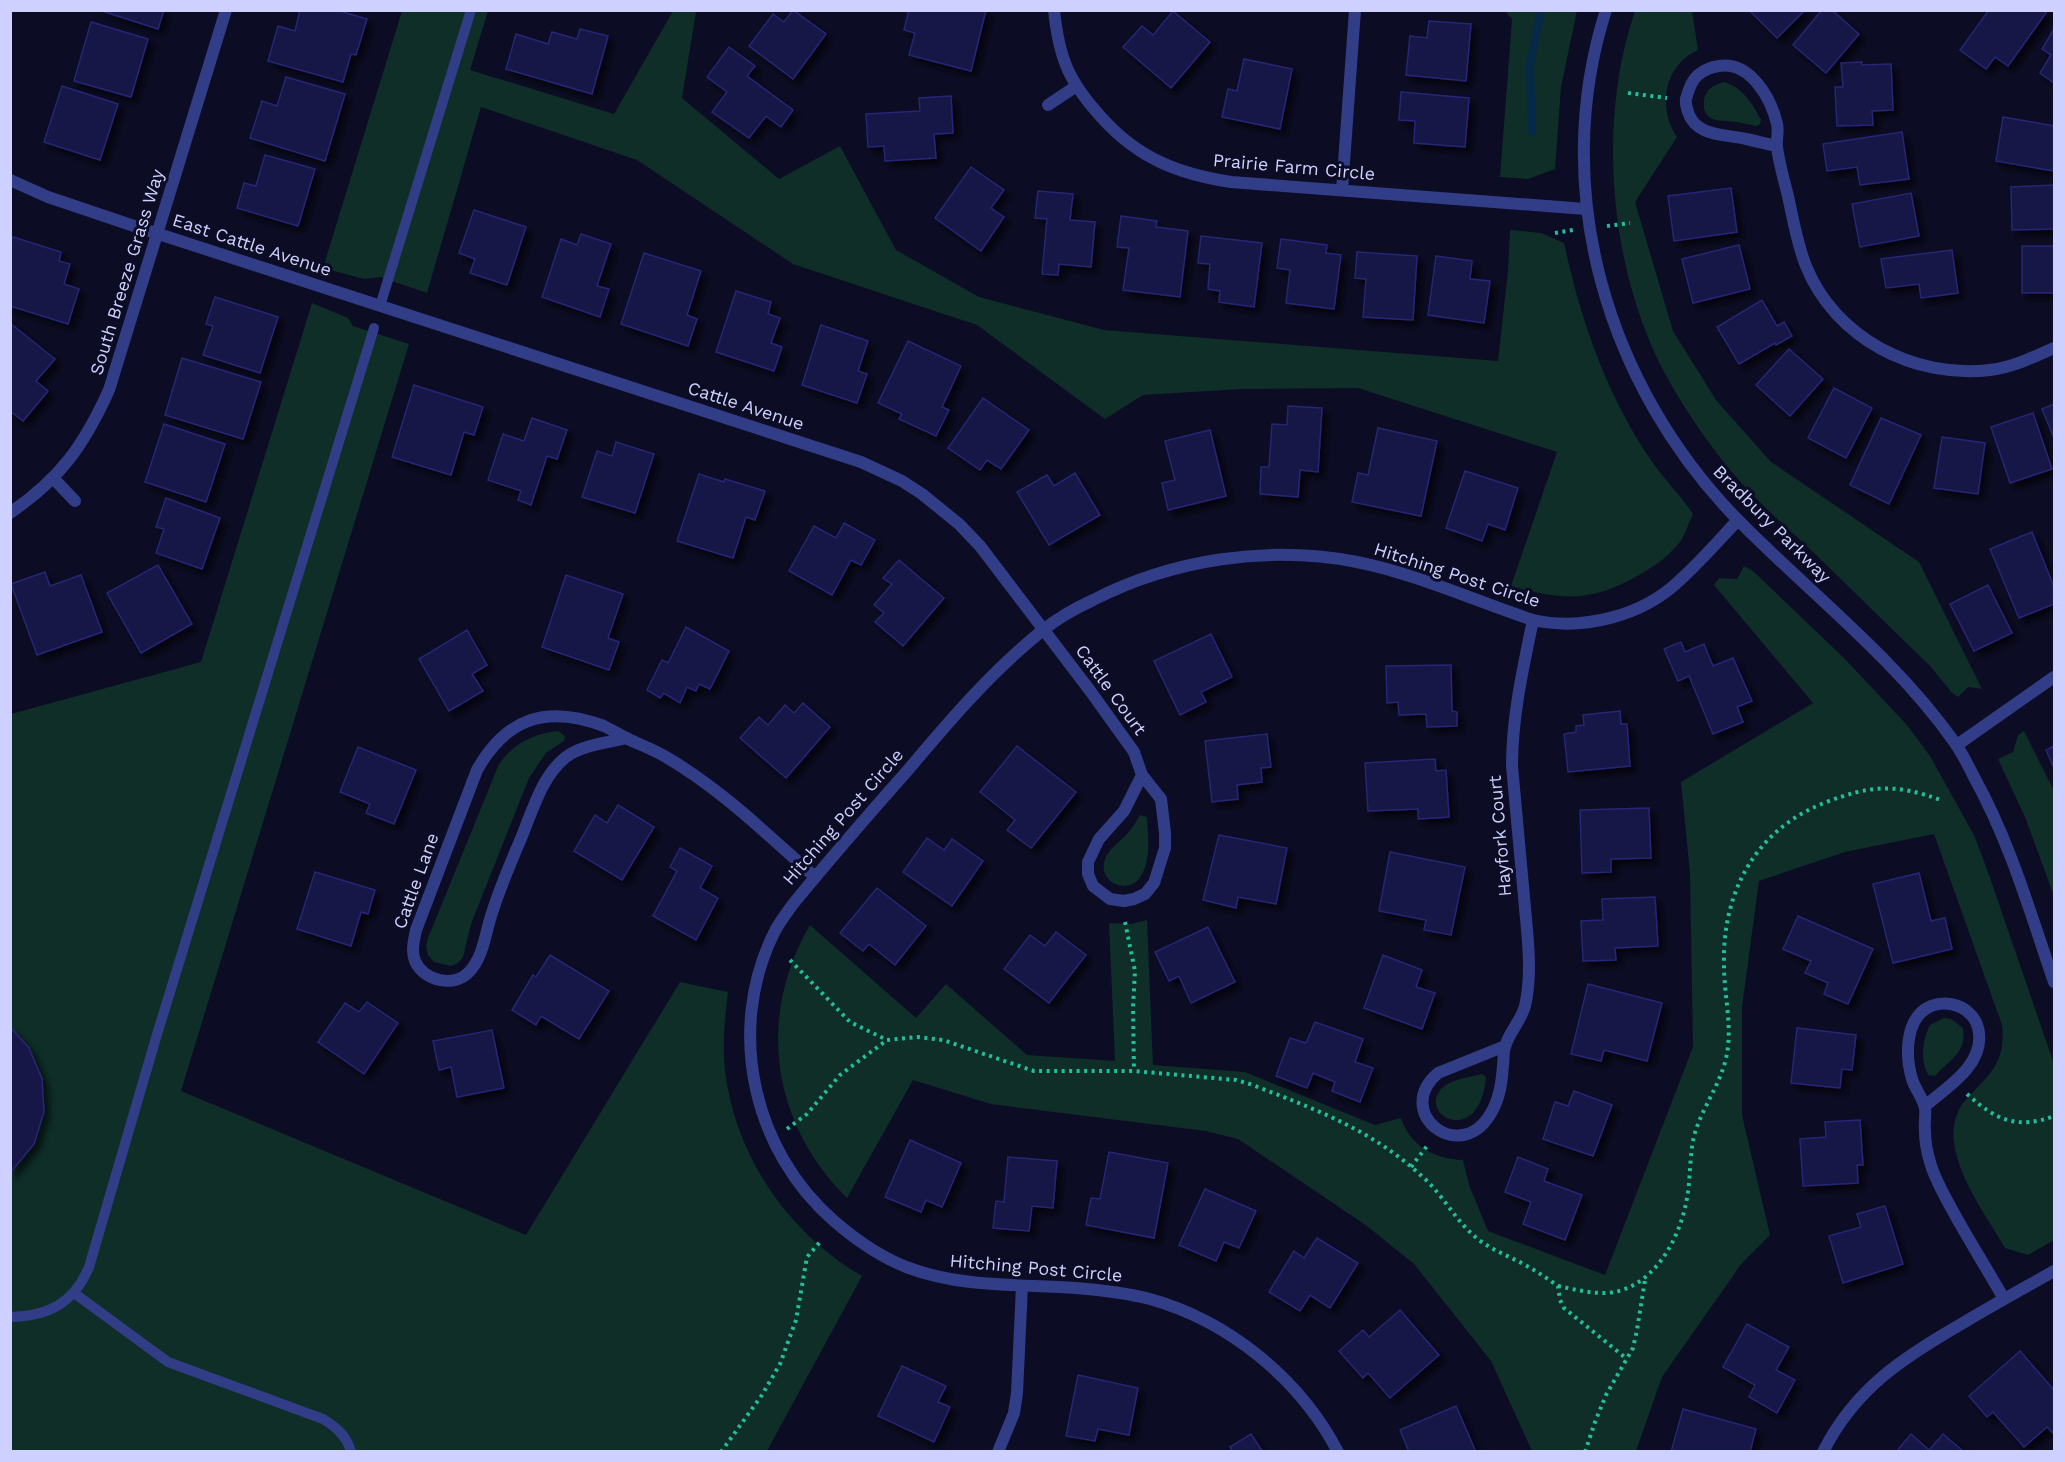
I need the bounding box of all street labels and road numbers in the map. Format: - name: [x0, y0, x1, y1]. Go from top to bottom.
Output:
- street label: Prairie Farm Circle: [1212, 149, 1376, 184]
- street label: South Breeze Grass Way: [85, 166, 168, 377]
- street label: East Cattle Avenue: [170, 209, 334, 280]
- street label: Cattle Avenue: [685, 377, 807, 434]
- street label: Bradbury Parkway: [1709, 461, 1836, 587]
- street label: Hitching Post Circle: [1371, 538, 1543, 611]
- street label: Cattle Court: [1072, 640, 1152, 739]
- street label: Hitching Post Circle: [778, 744, 907, 889]
- street label: Hayfork Court: [1484, 774, 1515, 898]
- street label: Cattle Lane: [388, 830, 443, 932]
- street label: Hitching Post Circle: [949, 1249, 1123, 1286]

